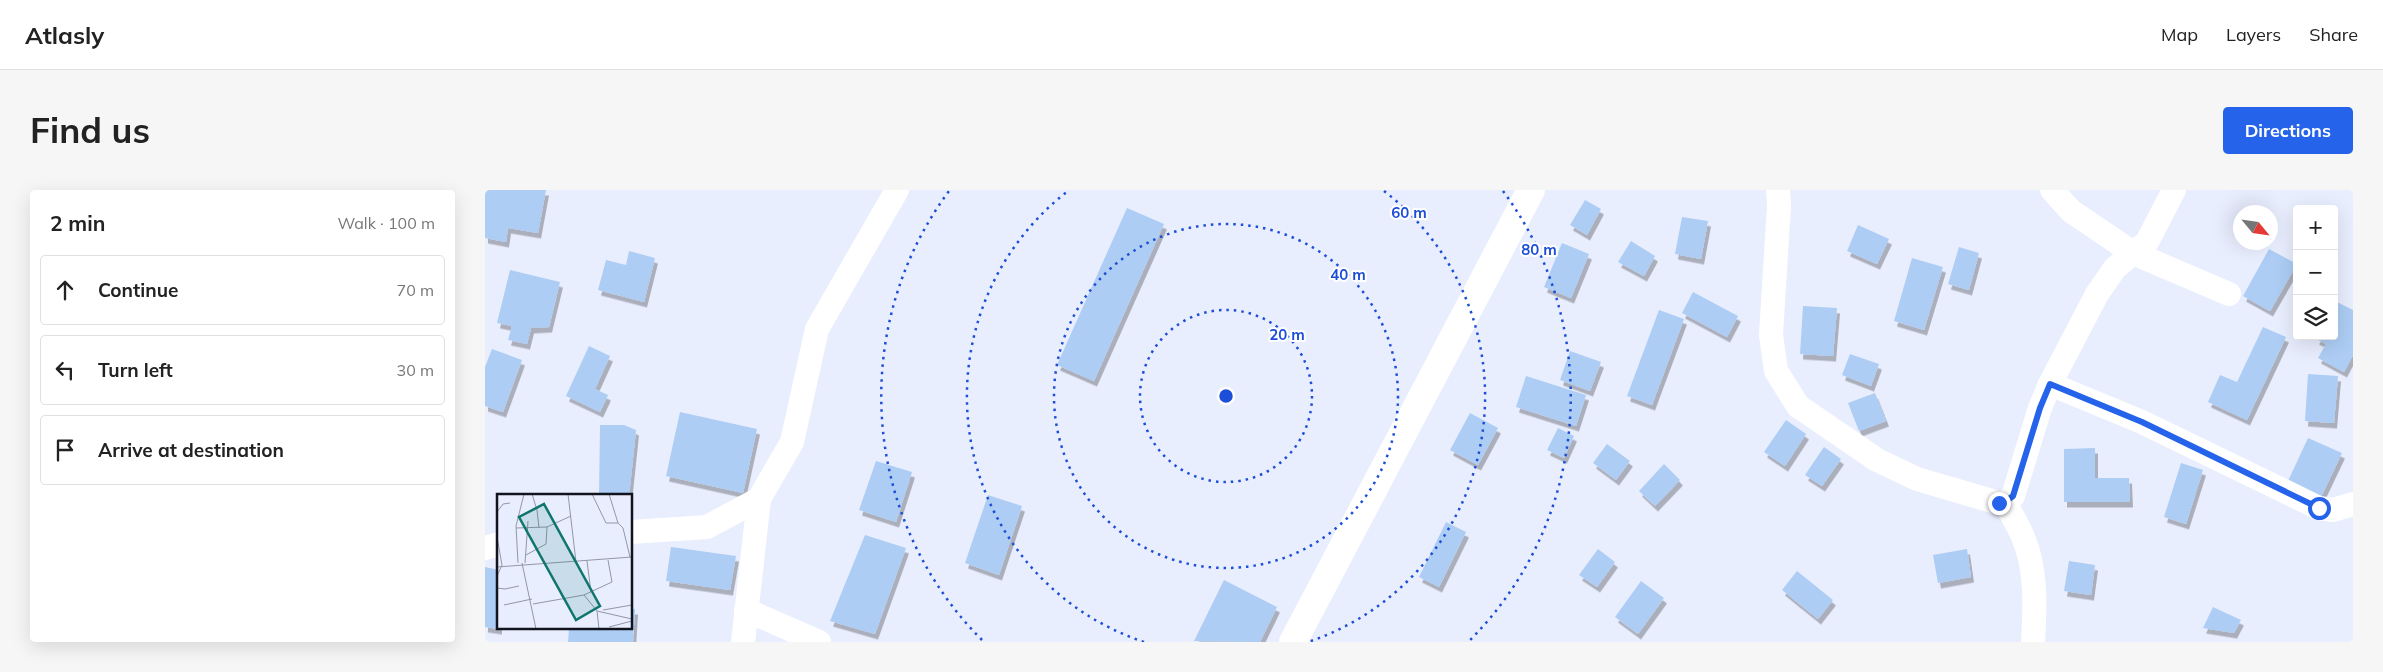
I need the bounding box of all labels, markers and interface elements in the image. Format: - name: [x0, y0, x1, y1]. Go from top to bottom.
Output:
- text: Atlasly: [25, 20, 104, 50]
- text: Map: [2161, 23, 2198, 46]
- text: Layers: [2226, 23, 2281, 46]
- text: Share: [2309, 23, 2358, 46]
- button: Directions: [2223, 107, 2353, 154]
- text: Find us: [30, 108, 150, 152]
- text: 60 m: [1391, 203, 1427, 222]
- north arrow: [2233, 205, 2278, 250]
- map controls: [2293, 205, 2338, 340]
- button: +: [2293, 205, 2338, 250]
- text: 2 min: [50, 210, 105, 236]
- text: Walk · 100 m: [337, 213, 435, 233]
- text: 80 m: [1521, 240, 1557, 259]
- button: −: [2293, 250, 2338, 295]
- text: 40 m: [1330, 265, 1366, 284]
- icon: ahead: [51, 276, 79, 304]
- text: Continue: [98, 278, 178, 302]
- text: 70 m: [397, 280, 434, 300]
- button: layers: [2293, 295, 2338, 340]
- text: 20 m: [1269, 325, 1305, 344]
- icon: left: [51, 356, 79, 384]
- text: Turn left: [98, 358, 173, 382]
- text: 30 m: [397, 360, 434, 380]
- centre of rings: [1217, 387, 1235, 405]
- icon: arrive: [51, 436, 79, 464]
- text: Arrive at destination: [98, 438, 284, 462]
- route end: [1988, 492, 2011, 515]
- inset map: [497, 494, 633, 630]
- route start: [2308, 497, 2331, 520]

